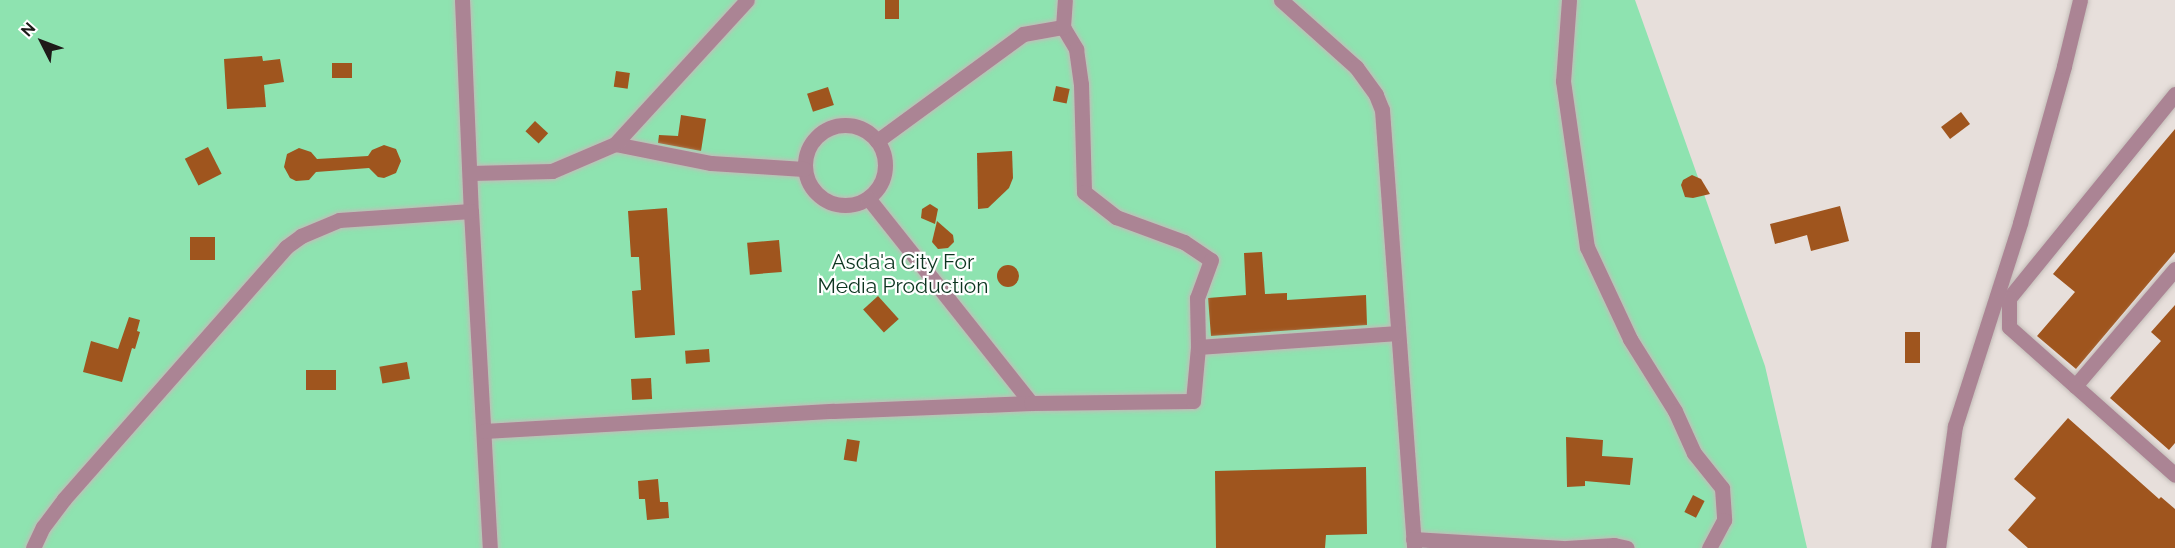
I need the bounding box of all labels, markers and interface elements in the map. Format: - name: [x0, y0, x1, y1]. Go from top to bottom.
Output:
- north arrow: [12, 12, 72, 72]
- text: N: [17, 19, 39, 41]
- park label: Asda'a City For Media Production: [817, 249, 989, 299]

